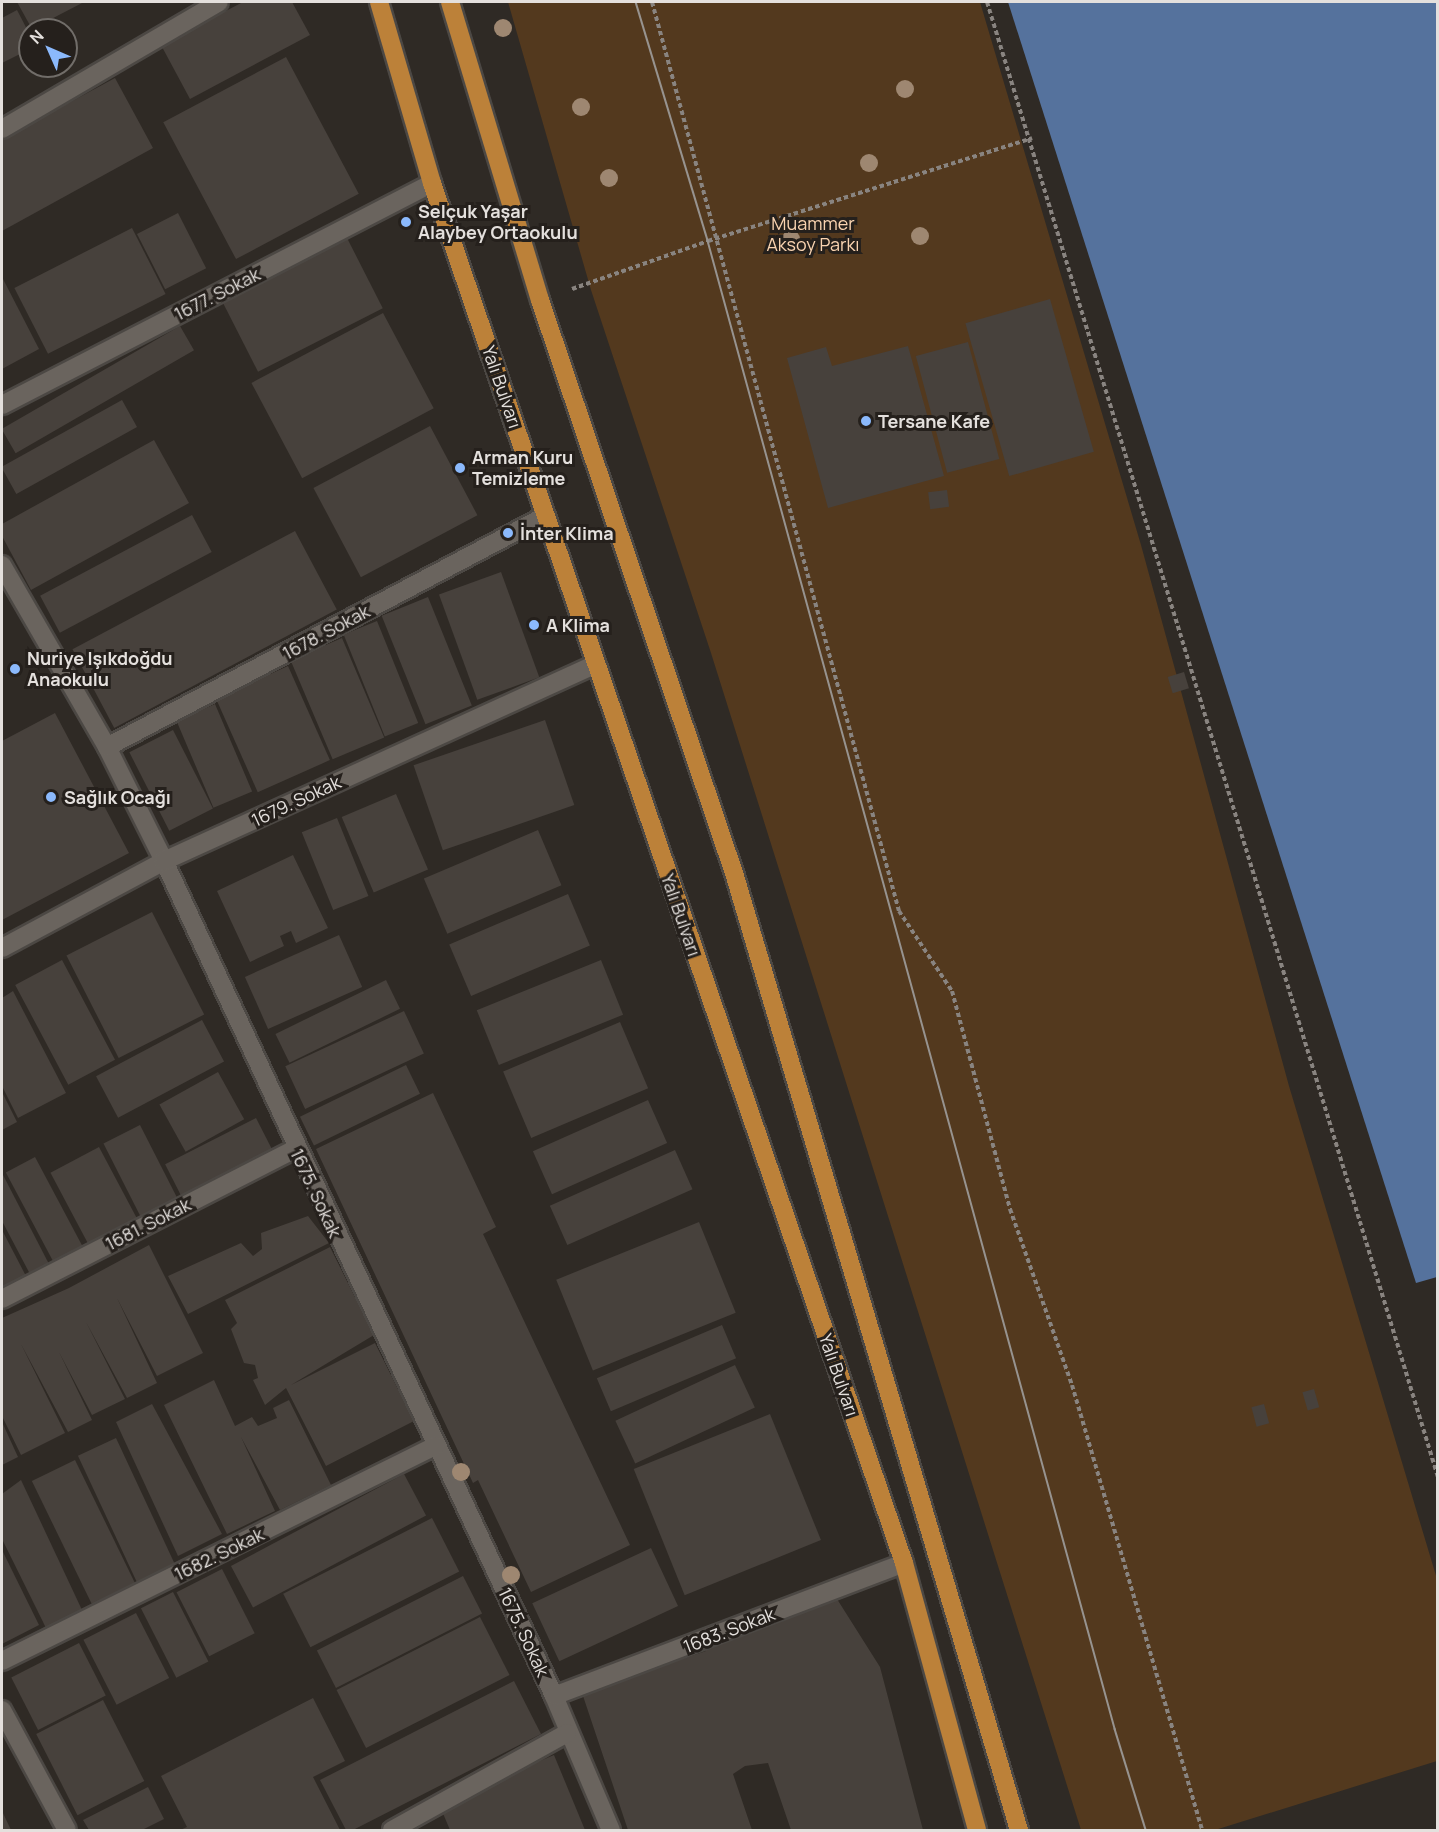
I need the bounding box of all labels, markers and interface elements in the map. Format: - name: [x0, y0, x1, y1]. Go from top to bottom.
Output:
- north arrow: [18, 18, 78, 78]
- text: N: [25, 25, 49, 49]
- place label: Selçuk Yaşar Alaybey Ortaokulu: [418, 201, 578, 244]
- park label: Muammer Aksoy Parkı: [766, 213, 860, 256]
- marker: Selçuk Yaşar Alaybey Ortaokulu: [399, 215, 413, 229]
- street label: 1677. Sokak: [171, 263, 263, 325]
- street label: Yalı Bulvarı: [478, 343, 526, 431]
- place label: Tersane Kafe: [878, 410, 990, 432]
- marker: Tersane Kafe: [859, 414, 873, 428]
- place label: Arman Kuru Temizleme: [472, 447, 573, 490]
- marker: Arman Kuru Temizleme: [453, 461, 467, 475]
- place label: İnter Klima: [520, 522, 614, 544]
- marker: İnter Klima: [501, 526, 515, 540]
- street label: 1678. Sokak: [279, 600, 373, 664]
- place label: A Klima: [546, 614, 610, 636]
- marker: A Klima: [527, 618, 541, 632]
- place label: Nuriye Işıkdoğdu Anaokulu: [27, 648, 173, 690]
- marker: Nuriye Işıkdoğdu Anaokulu: [8, 662, 22, 676]
- street label: 1679. Sokak: [248, 771, 344, 831]
- place label: Sağlık Ocağı: [64, 786, 171, 808]
- marker: Sağlık Ocağı: [42, 788, 60, 806]
- street label: Yalı Bulvarı: [657, 871, 705, 959]
- street label: 1675. Sokak: [286, 1145, 346, 1241]
- street label: 1681. Sokak: [102, 1193, 194, 1255]
- street label: Yalı Bulvarı: [815, 1331, 863, 1419]
- street label: 1682. Sokak: [171, 1523, 267, 1585]
- street label: 1675. Sokak: [494, 1584, 554, 1680]
- street label: 1683. Sokak: [680, 1603, 778, 1657]

